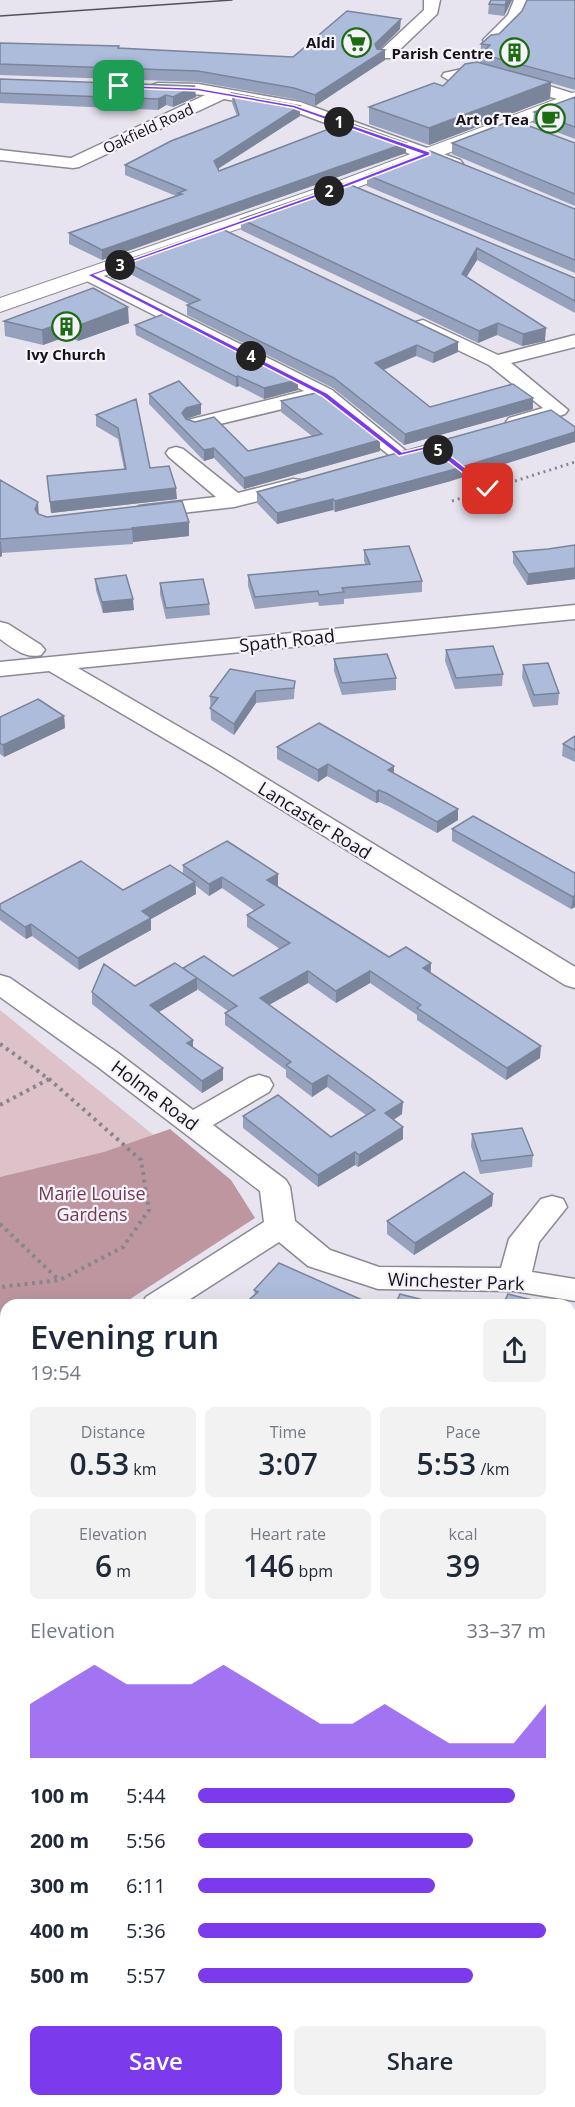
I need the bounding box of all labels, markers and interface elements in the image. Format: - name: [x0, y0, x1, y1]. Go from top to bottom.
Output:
- supermarket icon: Aldi: [340, 26, 372, 58]
- place label: Aldi: [306, 32, 335, 52]
- building icon: Parish Centre: [498, 37, 530, 69]
- place label: Parish Centre: [391, 43, 493, 63]
- pin: [93, 60, 144, 111]
- icon: arrive: [102, 69, 135, 102]
- street label: Oakfield Road: [99, 98, 197, 158]
- cafe icon: Art of Tea: [534, 103, 566, 135]
- pin: 1: [324, 107, 354, 137]
- place label: Art of Tea: [456, 109, 529, 129]
- text: 1: [334, 111, 344, 133]
- pin: 2: [314, 176, 344, 206]
- text: 2: [324, 180, 334, 202]
- pin: 3: [105, 250, 135, 280]
- text: 3: [115, 254, 125, 276]
- building icon: Ivy Church: [50, 311, 82, 343]
- pin: 4: [236, 341, 266, 371]
- place label: Ivy Church: [26, 344, 106, 364]
- text: 4: [246, 345, 256, 367]
- pin: 5: [423, 435, 453, 465]
- text: 5: [433, 439, 443, 461]
- pin: [462, 463, 513, 514]
- icon: check: [471, 472, 504, 505]
- street label: Spath Road: [238, 623, 336, 657]
- street label: Lancaster Road: [254, 776, 376, 864]
- street label: Holme Road: [107, 1054, 203, 1136]
- park label: Marie Louise Gardens: [38, 1181, 146, 1226]
- street label: Winchester Park: [387, 1267, 525, 1295]
- text: Evening run: [30, 1314, 219, 1359]
- button: share: [483, 1319, 546, 1382]
- text: 19:54: [30, 1359, 81, 1386]
- text: Distance: [81, 1421, 145, 1443]
- text: Time: [270, 1421, 306, 1443]
- text: Pace: [445, 1421, 481, 1443]
- text: 0.53: [69, 1443, 129, 1484]
- text: 3:07: [258, 1443, 318, 1484]
- text: 5:53: [417, 1443, 476, 1484]
- text: km: [129, 1458, 157, 1480]
- text: /km: [476, 1458, 509, 1480]
- text: Elevation: [79, 1523, 147, 1545]
- text: Heart rate: [250, 1523, 326, 1545]
- text: kcal: [449, 1523, 478, 1545]
- text: 6: [95, 1545, 112, 1586]
- text: 146: [243, 1545, 294, 1586]
- text: 39: [446, 1545, 480, 1586]
- text: m: [112, 1560, 131, 1582]
- text: bpm: [294, 1560, 333, 1582]
- text: Elevation: [30, 1617, 115, 1644]
- text: 33–37 m: [467, 1617, 546, 1644]
- text: 100 m: [30, 1782, 89, 1809]
- text: 5:44: [126, 1782, 166, 1809]
- text: 200 m: [30, 1827, 89, 1854]
- text: 5:56: [126, 1827, 166, 1854]
- text: 300 m: [30, 1872, 89, 1899]
- text: 6:11: [126, 1872, 166, 1899]
- text: 400 m: [30, 1917, 89, 1944]
- text: 5:36: [126, 1917, 166, 1944]
- text: 500 m: [30, 1962, 89, 1989]
- text: 5:57: [126, 1962, 166, 1989]
- button: Save: [30, 2026, 282, 2095]
- button: Share: [294, 2026, 546, 2095]

